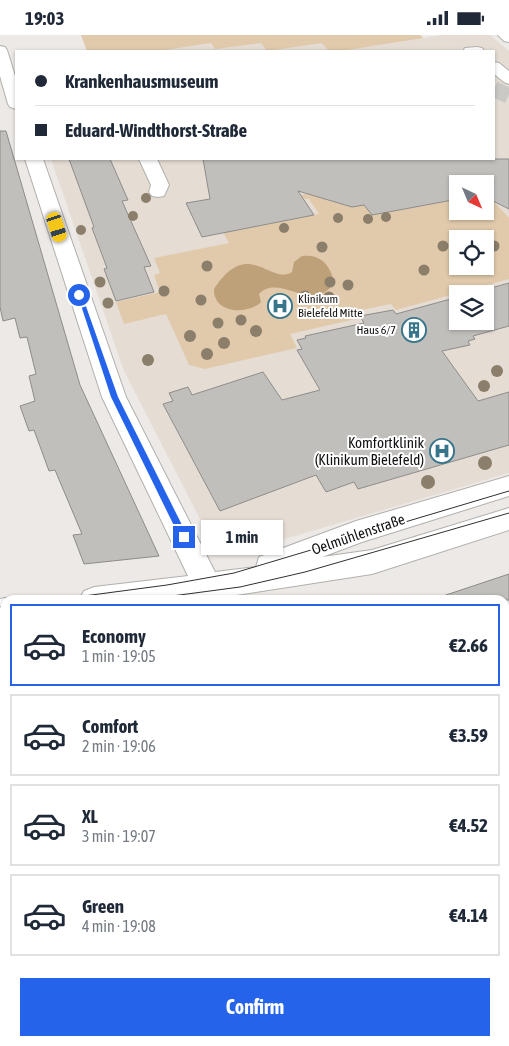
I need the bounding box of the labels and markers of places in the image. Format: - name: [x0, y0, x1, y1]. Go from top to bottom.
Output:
- place label: Klinikum Bielefeld Mitte: [298, 292, 363, 320]
- hospital icon: Klinikum Bielefeld Mitte: [267, 293, 293, 319]
- building icon: Haus 6/7: [401, 317, 427, 343]
- place label: Haus 6/7: [356, 323, 396, 337]
- place label: Komfortklinik (Klinikum Bielefeld): [315, 434, 424, 468]
- hospital icon: Komfortklinik (Klinikum Bielefeld): [429, 438, 455, 464]

